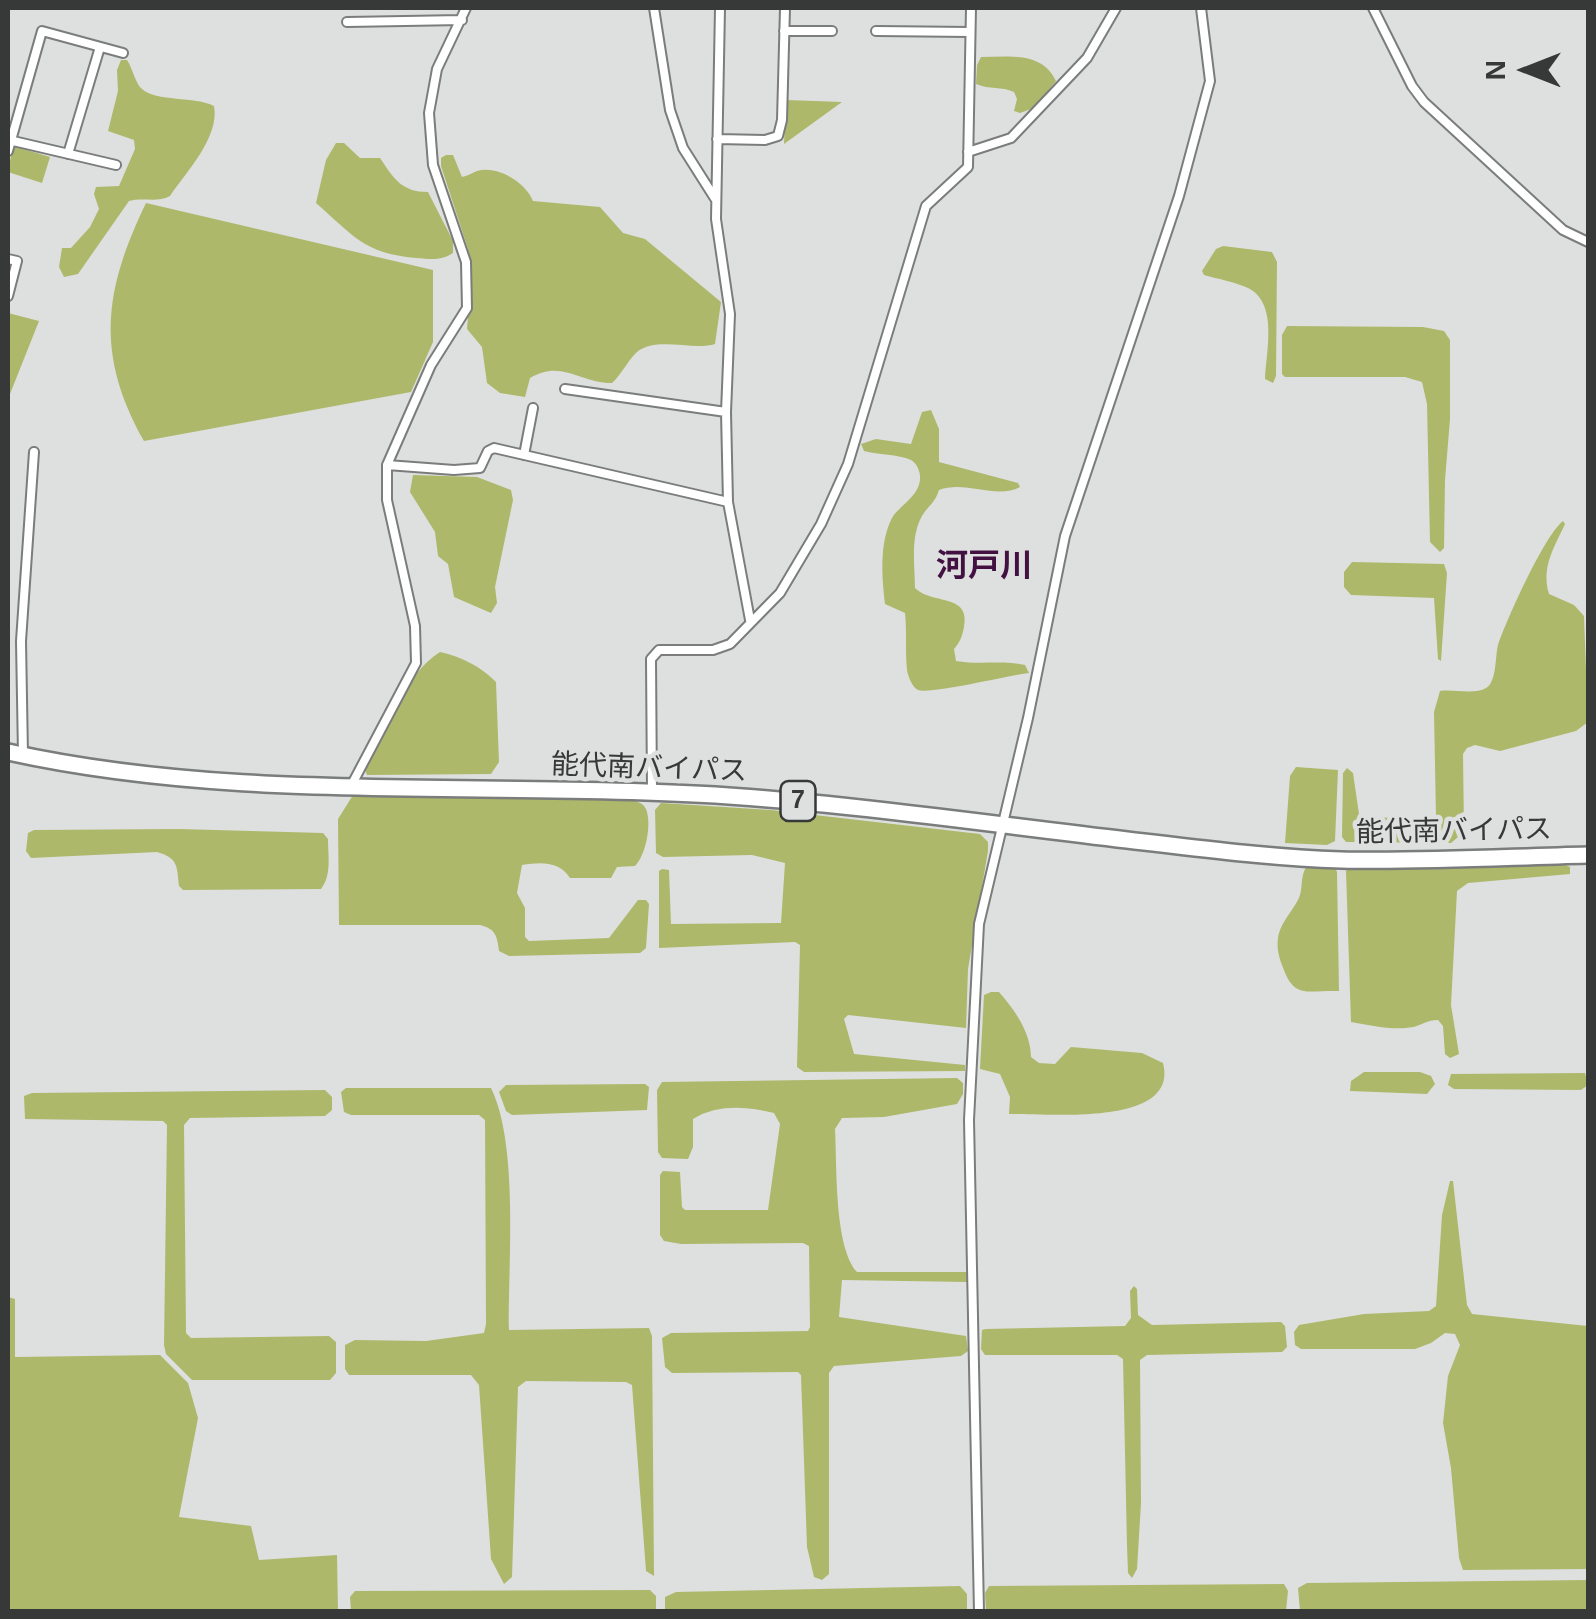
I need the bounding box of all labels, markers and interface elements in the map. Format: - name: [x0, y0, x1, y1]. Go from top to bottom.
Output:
- north arrow: [1476, 20, 1576, 120]
- text: N: [1480, 60, 1511, 80]
- district label: 河戸川: [936, 548, 1032, 586]
- street label: 能代南バイパス: [550, 749, 748, 789]
- road number: 7: [780, 781, 816, 821]
- street label: 能代南バイパス: [1356, 813, 1552, 851]

